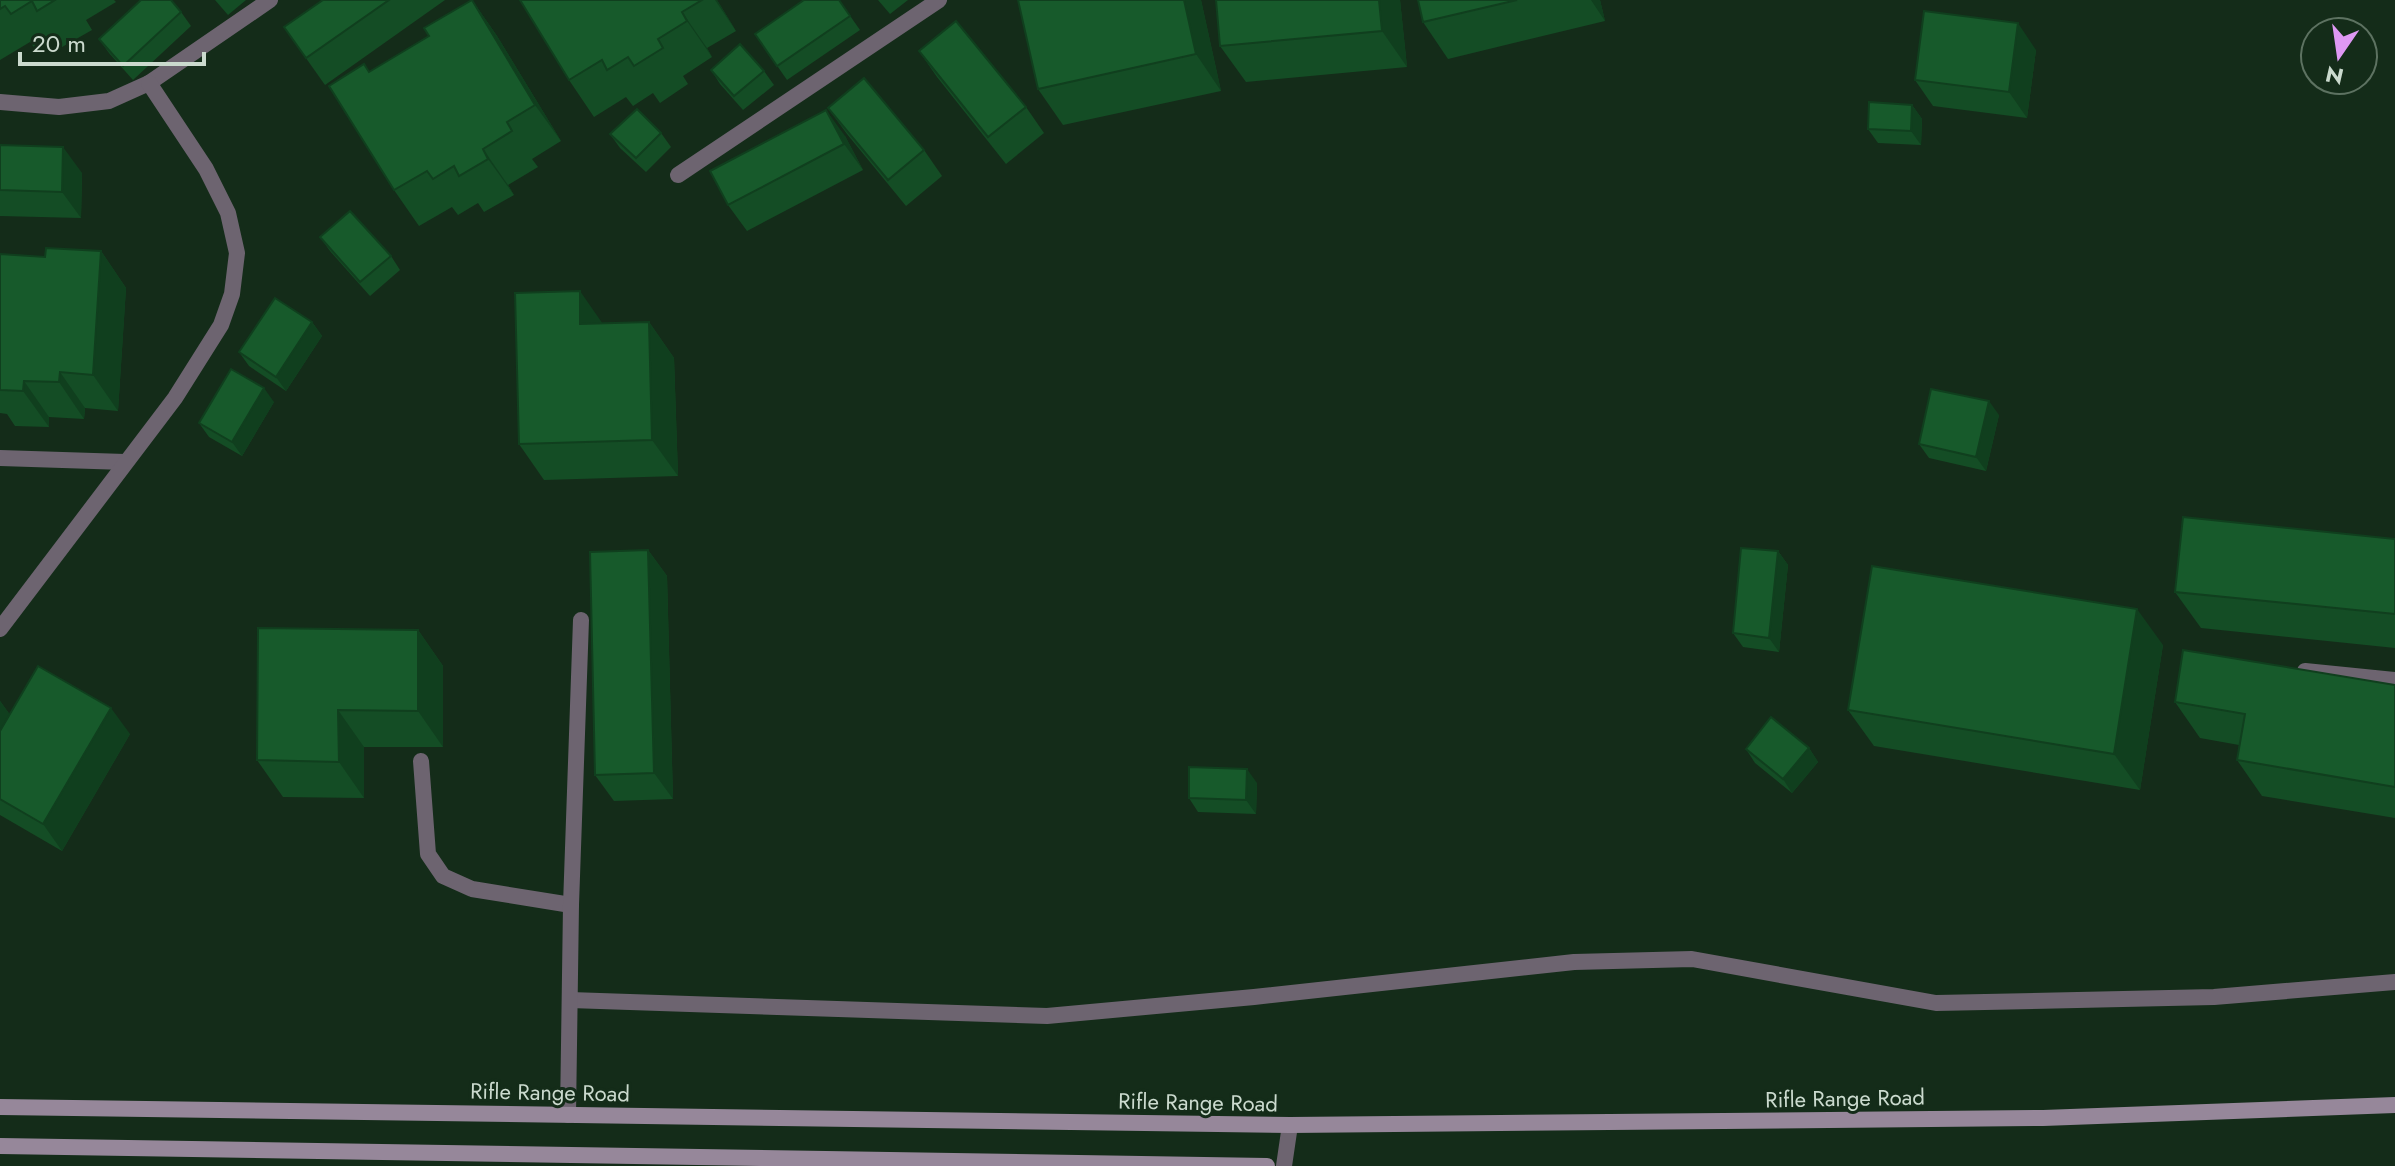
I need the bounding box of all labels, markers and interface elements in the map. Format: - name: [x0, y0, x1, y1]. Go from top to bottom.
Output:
- scale bar: [20, 16, 204, 66]
- north arrow: [2299, 16, 2379, 96]
- text: 20 m: [32, 26, 86, 61]
- text: N: [2322, 58, 2347, 93]
- street label: Rifle Range Road: [470, 1075, 630, 1109]
- street label: Rifle Range Road: [1765, 1081, 1925, 1115]
- street label: Rifle Range Road: [1118, 1085, 1278, 1119]

